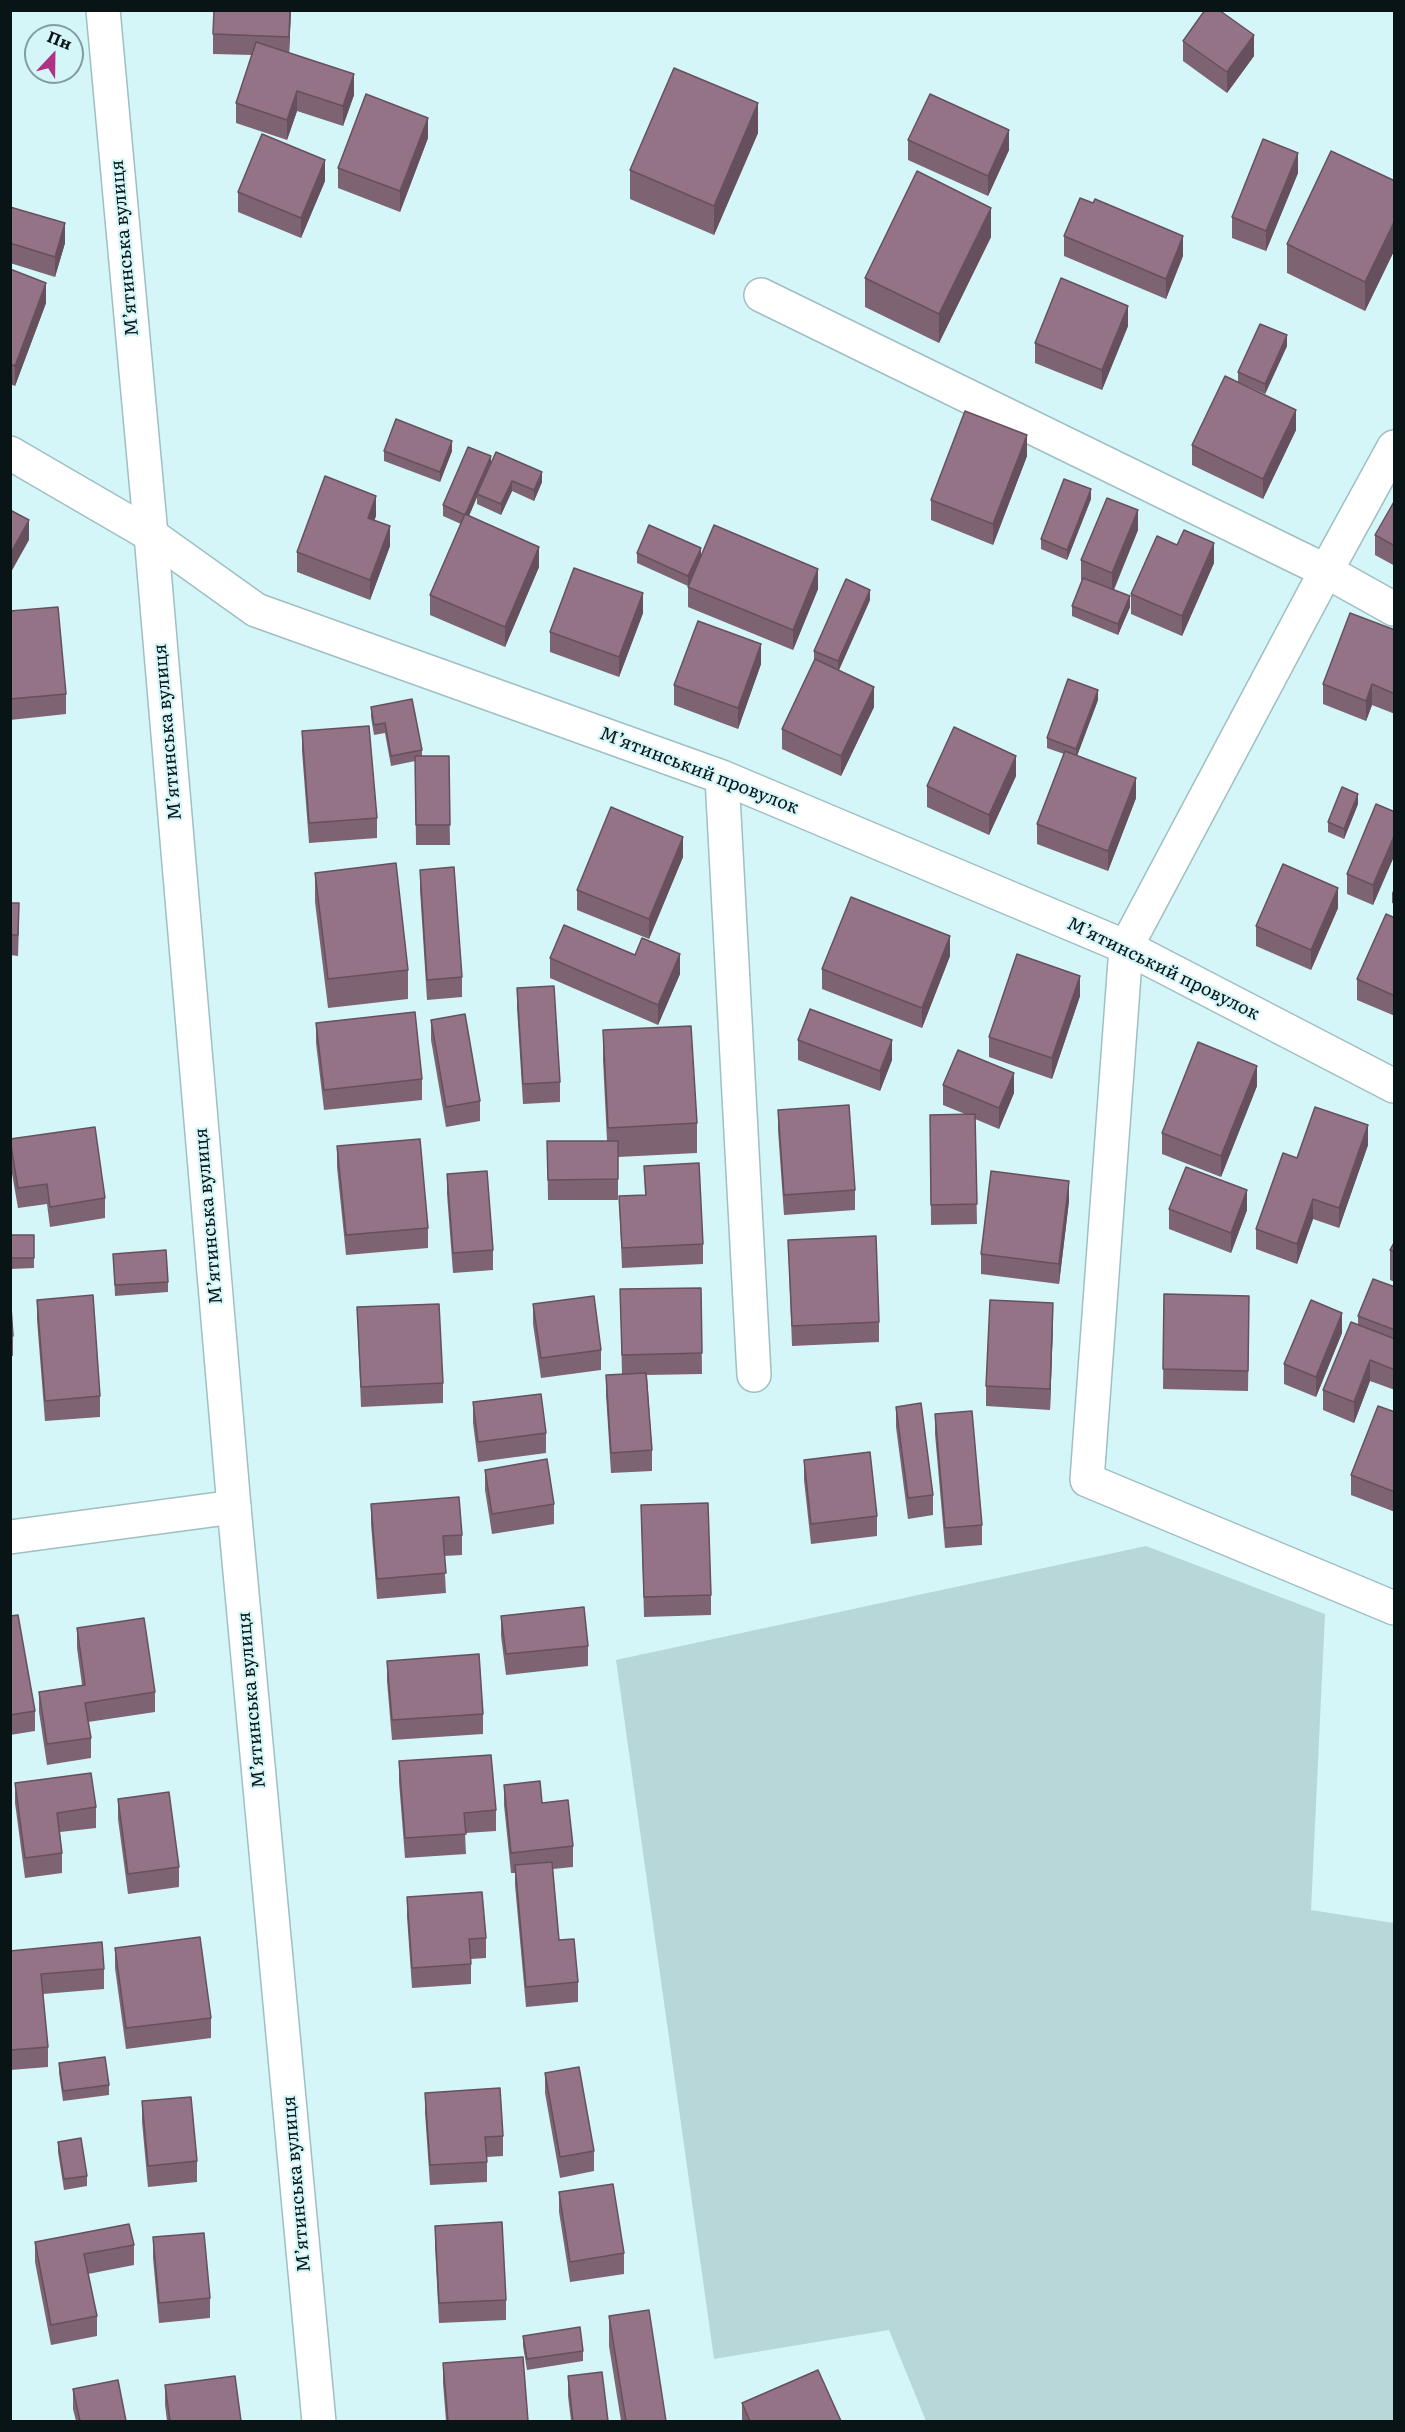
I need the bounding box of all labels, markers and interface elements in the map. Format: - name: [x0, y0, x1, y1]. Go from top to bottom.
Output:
- text: Пн: [44, 23, 76, 55]
- north arrow: [24, 24, 84, 84]
- street label: Мʼятинська вулиця: [107, 159, 143, 337]
- street label: Мʼятинська вулиця: [150, 643, 186, 821]
- street label: Мʼятинський провулок: [596, 723, 802, 819]
- street label: Мʼятинський провулок: [1063, 913, 1263, 1025]
- street label: Мʼятинська вулиця: [191, 1127, 227, 1305]
- street label: Мʼятинська вулиця: [234, 1611, 270, 1789]
- street label: Мʼятинська вулиця: [279, 2095, 315, 2273]

